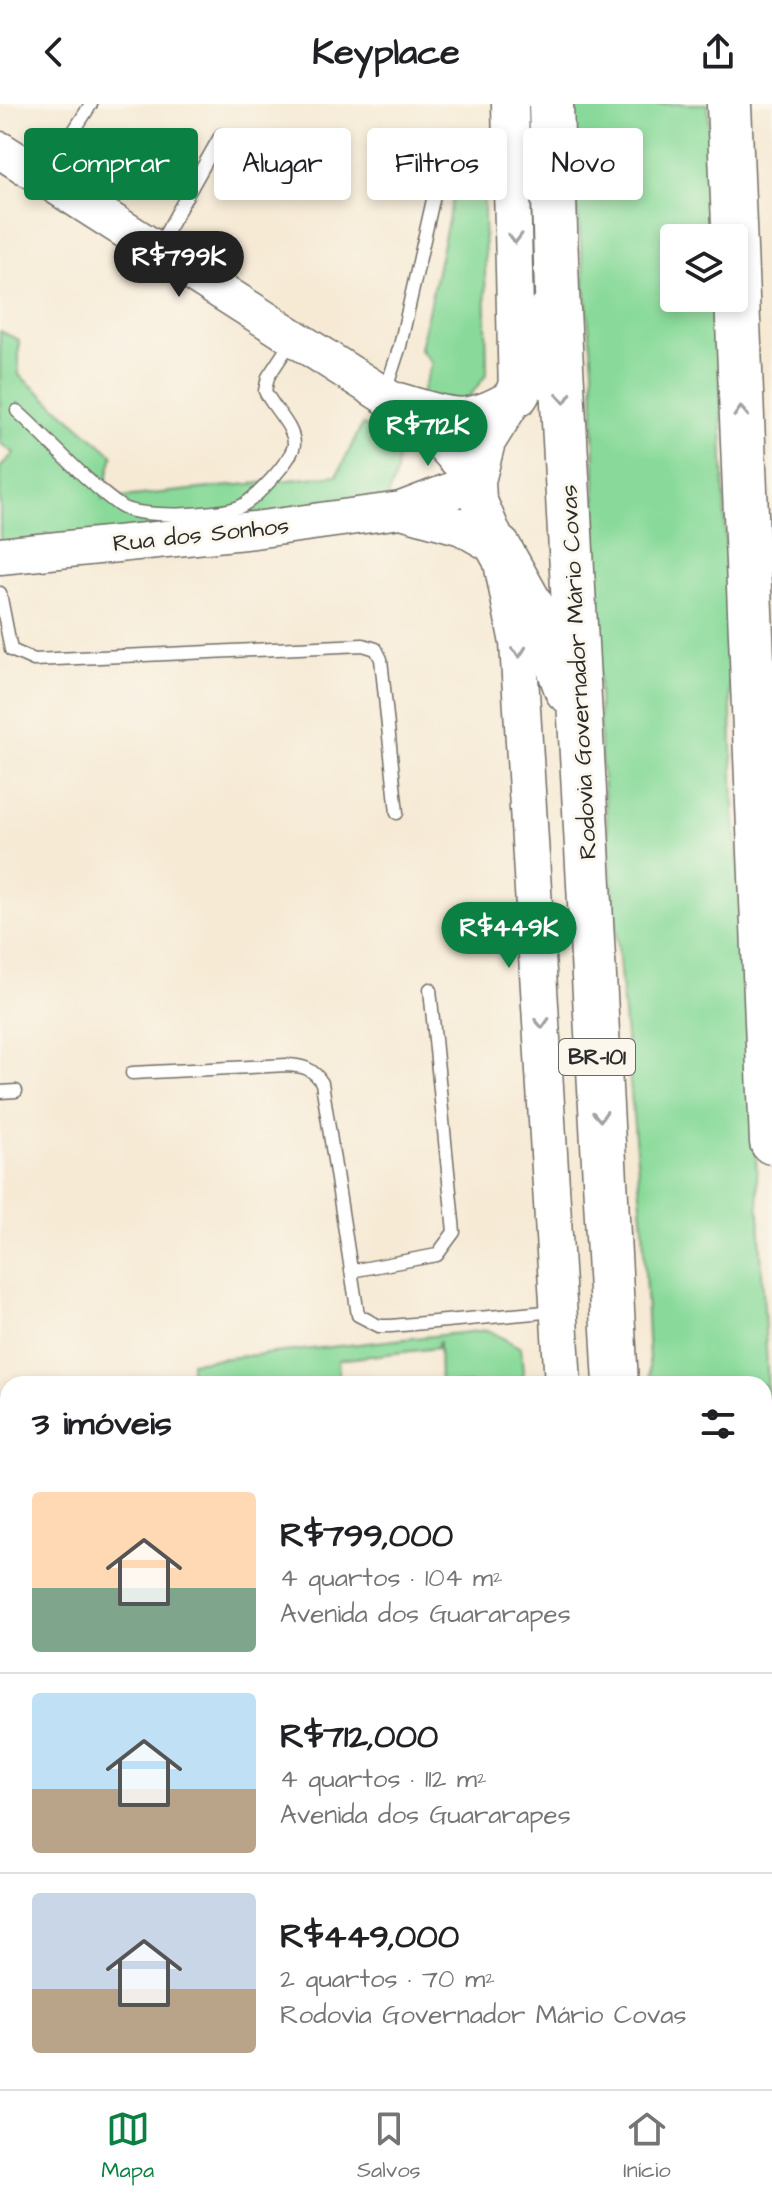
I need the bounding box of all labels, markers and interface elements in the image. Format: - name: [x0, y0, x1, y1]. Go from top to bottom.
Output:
- text: Keyplace: [312, 27, 460, 78]
- icon: back: [32, 30, 76, 74]
- icon: share: [696, 30, 740, 74]
- chip: Comprar: [24, 128, 198, 200]
- chip: Alugar: [214, 128, 351, 200]
- chip: Filtros: [367, 128, 507, 200]
- chip: Novo: [523, 128, 643, 200]
- map controls: [660, 224, 748, 312]
- button: layers: [660, 224, 748, 312]
- pin: R$799K: [114, 231, 244, 299]
- one-way arrow: [506, 232, 524, 245]
- text: R$799K: [132, 239, 226, 275]
- one-way arrow: [555, 392, 572, 405]
- pin: R$712K: [363, 400, 493, 468]
- one-way arrow: [733, 405, 750, 418]
- text: R$712K: [387, 408, 469, 444]
- street label: Rodovia Governador Mário Covas: [552, 484, 606, 860]
- street label: Rua dos Sonhos: [111, 509, 291, 561]
- one-way arrow: [511, 646, 528, 659]
- pin: R$449K: [444, 902, 574, 970]
- text: R$449K: [460, 910, 558, 946]
- one-way arrow: [533, 1017, 550, 1030]
- road number: BR-101: [559, 1039, 635, 1075]
- one-way arrow: [591, 1110, 608, 1123]
- text: 3 imóveis: [32, 1400, 172, 1448]
- icon: filters: [696, 1402, 740, 1446]
- text: R$799,000: [280, 1512, 453, 1560]
- icon: home: [96, 1524, 192, 1620]
- text: 4 quartos · 104 m²: [280, 1560, 503, 1596]
- text: Avenida dos Guararapes: [280, 1596, 571, 1632]
- text: R$712,000: [280, 1713, 438, 1761]
- icon: home: [96, 1725, 192, 1821]
- text: 4 quartos · 112 m²: [280, 1761, 487, 1797]
- text: Avenida dos Guararapes: [280, 1797, 571, 1833]
- text: R$449,000: [280, 1913, 459, 1961]
- icon: home: [96, 1925, 192, 2021]
- text: 2 quartos · 70 m²: [280, 1961, 495, 1997]
- text: Rodovia Governador Mário Covas: [280, 1997, 686, 2033]
- tab: Mapa: [101, 2107, 154, 2186]
- tab: Salvos: [357, 2107, 421, 2186]
- tab: Início: [623, 2107, 671, 2186]

